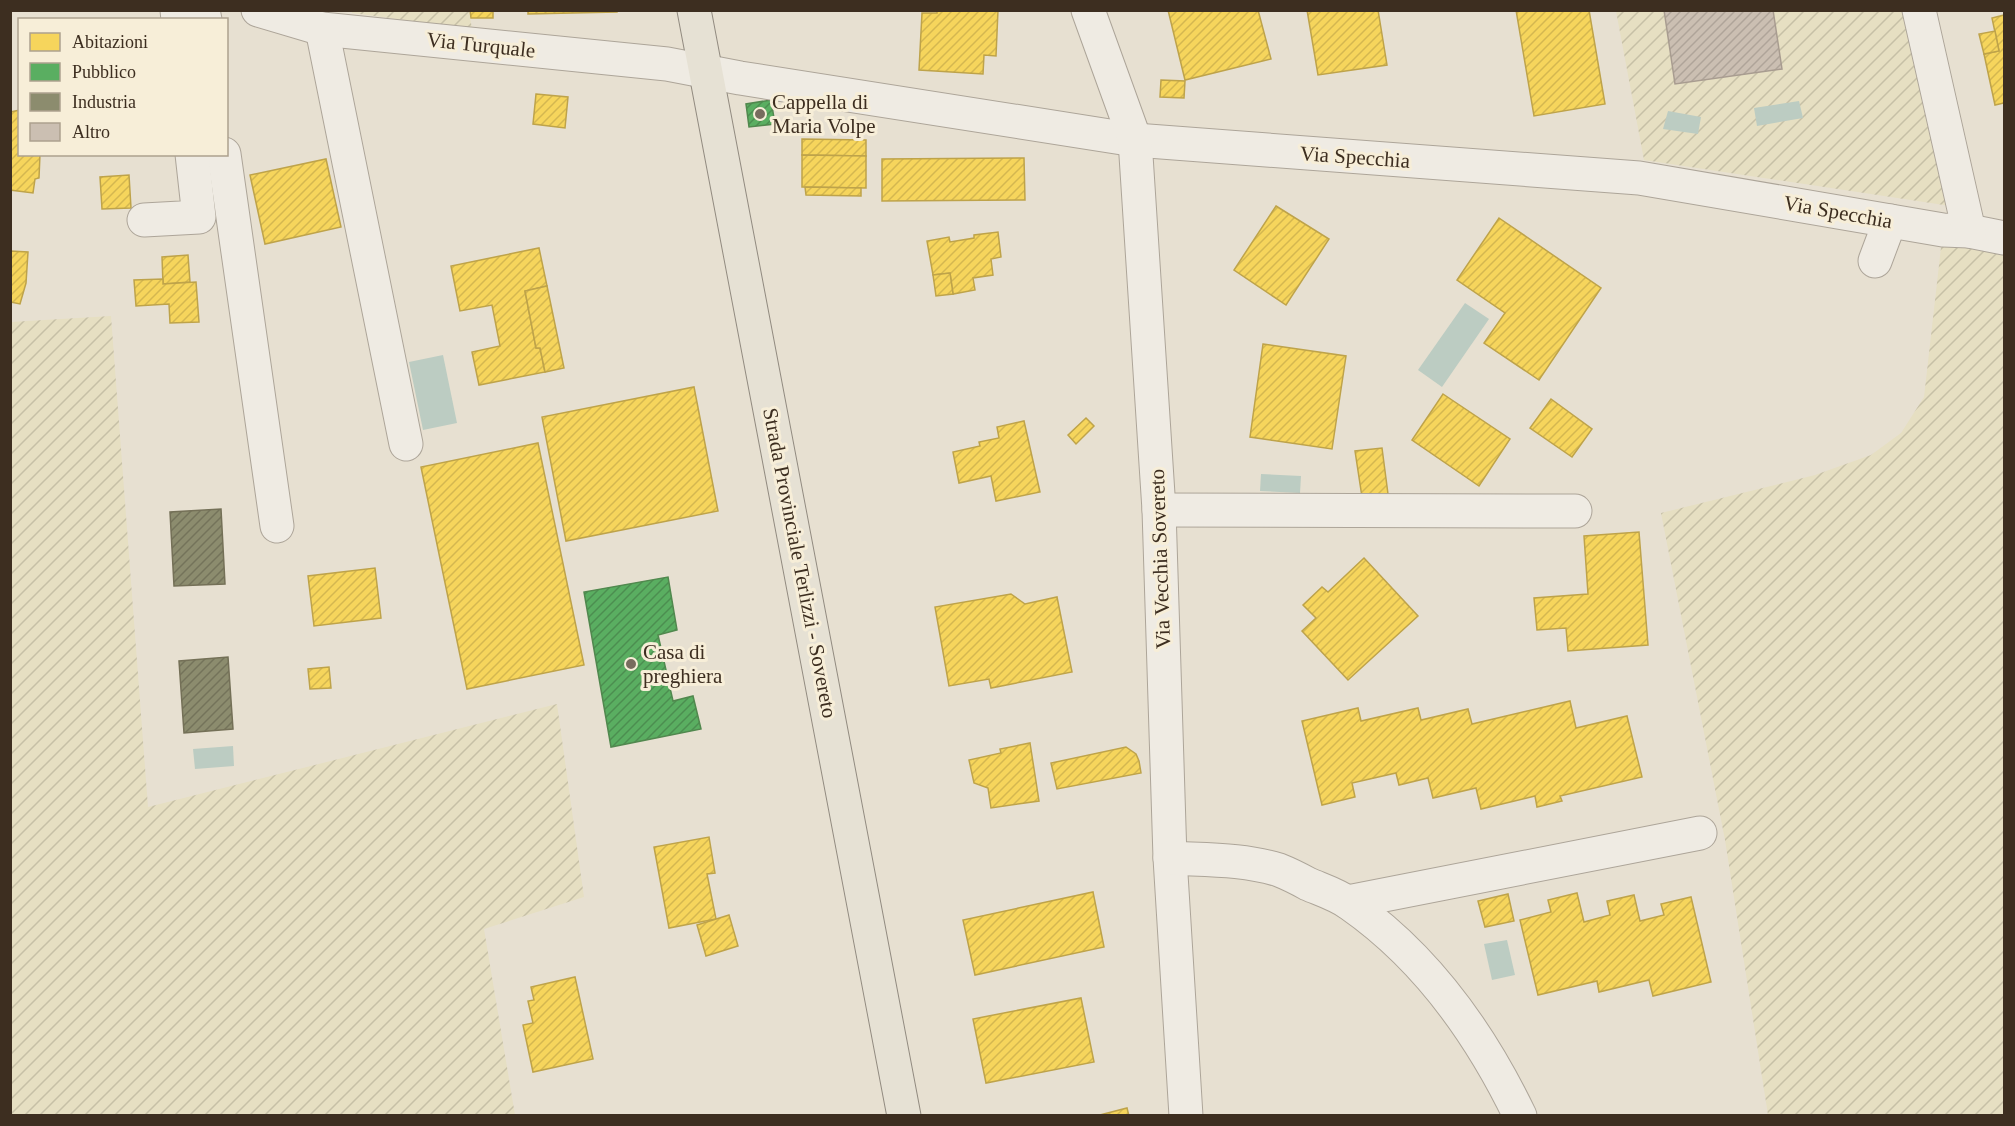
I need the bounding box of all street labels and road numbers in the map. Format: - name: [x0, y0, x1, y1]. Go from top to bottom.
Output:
- street label: Via Turquale: [426, 27, 536, 63]
- street label: Via Specchia: [1299, 141, 1411, 173]
- street label: Via Specchia: [1782, 191, 1895, 233]
- street label: Strada Provinciale Terlizzi - Sovereto: [758, 406, 842, 720]
- street label: Via Vecchia Sovereto: [1145, 468, 1175, 650]

